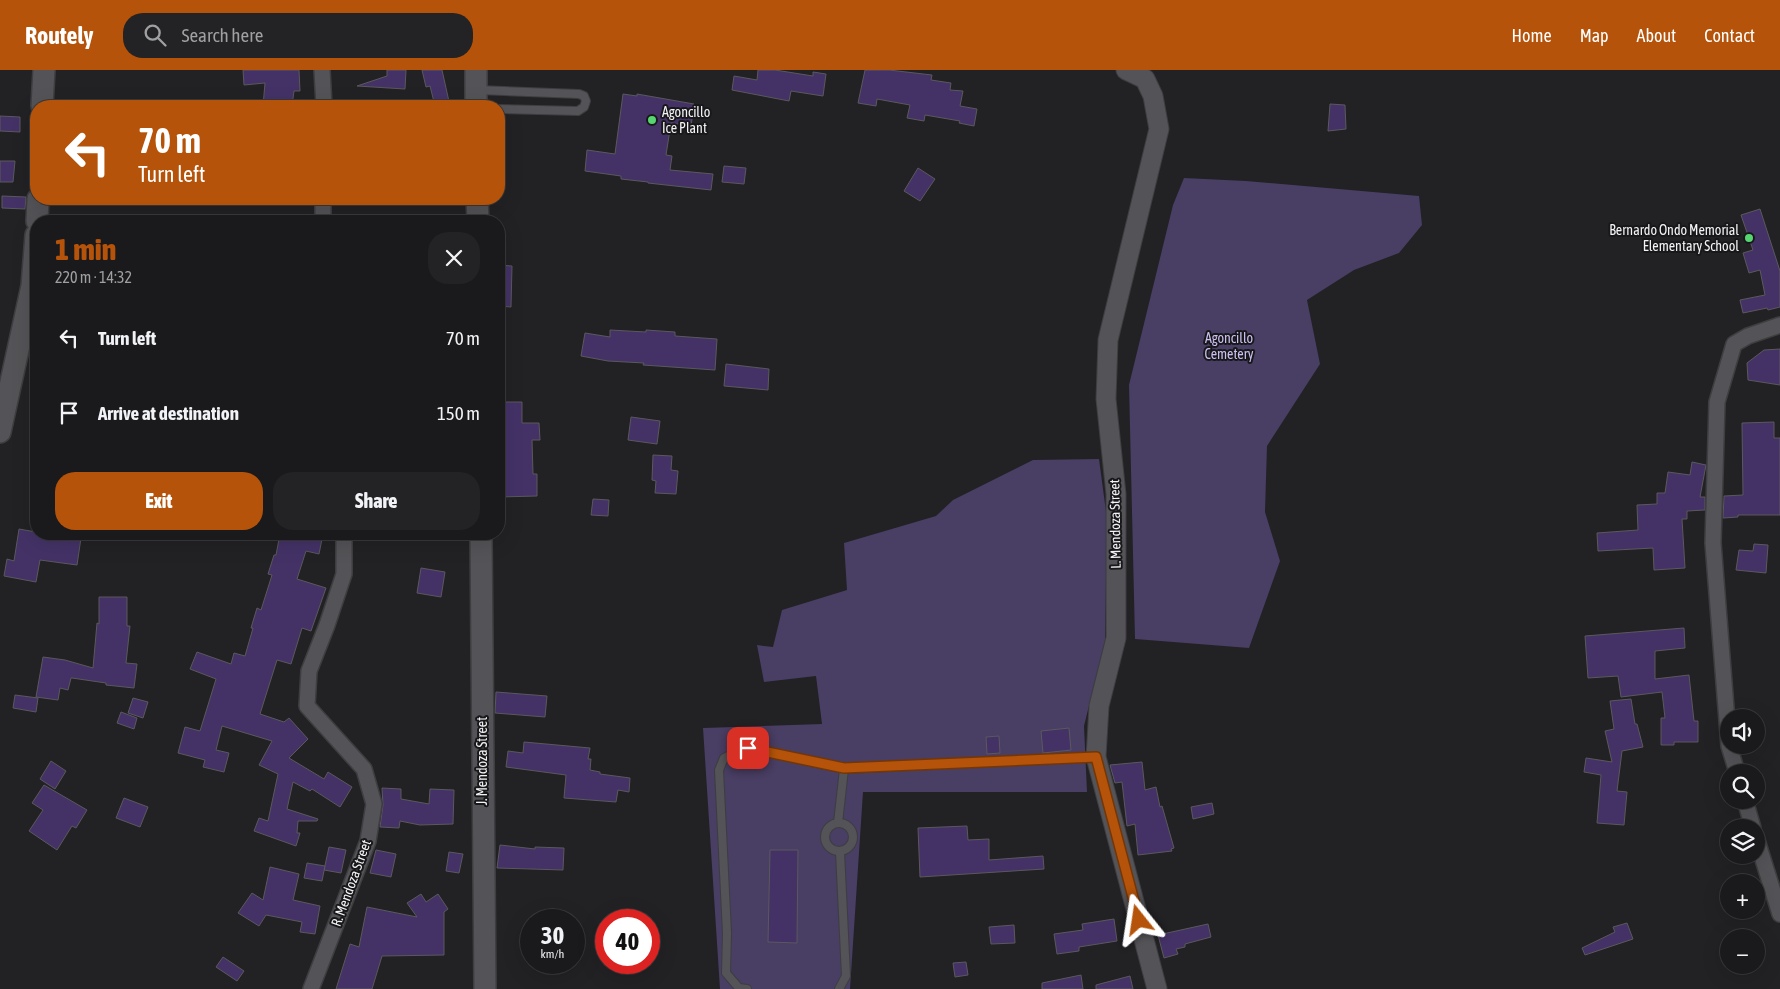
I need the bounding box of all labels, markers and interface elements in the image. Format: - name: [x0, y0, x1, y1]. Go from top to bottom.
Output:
- search box: [123, 13, 473, 58]
- icon: search: [141, 21, 169, 49]
- text: Routely: [25, 22, 93, 49]
- text: Search here: [181, 24, 263, 46]
- text: Home: [1512, 25, 1552, 46]
- text: Map: [1580, 25, 1609, 46]
- text: About: [1637, 25, 1676, 46]
- text: Contact: [1704, 25, 1755, 46]
- place label: Agoncillo Ice Plant: [662, 104, 710, 136]
- marker: Agoncillo Ice Plant: [646, 114, 658, 126]
- icon: left: [55, 120, 120, 185]
- text: 70 m: [138, 120, 201, 160]
- text: Turn left: [138, 161, 205, 187]
- place label: Bernardo Ondo Memorial Elementary School: [1609, 222, 1739, 254]
- text: 1 min: [55, 232, 116, 266]
- button: close: [428, 232, 480, 284]
- marker: Bernardo Ondo Memorial Elementary School: [1743, 232, 1755, 244]
- text: 220 m · 14:32: [55, 268, 132, 286]
- icon: left: [55, 324, 83, 352]
- text: Turn left: [98, 327, 156, 349]
- text: 70 m: [446, 327, 480, 349]
- park label: Agoncillo Cemetery: [1204, 330, 1254, 362]
- icon: arrive: [55, 399, 83, 427]
- text: Arrive at destination: [98, 402, 239, 424]
- text: 150 m: [437, 402, 480, 424]
- button: Exit: [55, 472, 263, 530]
- button: Share: [273, 472, 480, 530]
- street label: L. Mendoza Street: [1106, 479, 1124, 569]
- map controls: [1720, 709, 1765, 974]
- button: sound: [1720, 709, 1765, 754]
- street label: J. Mendoza Street: [474, 717, 490, 805]
- pin: [727, 727, 769, 769]
- icon: arrive: [734, 734, 762, 762]
- button: search: [1720, 764, 1765, 809]
- button: layers: [1720, 819, 1765, 864]
- street label: R. Mendoza Street: [328, 837, 374, 929]
- button: +: [1720, 874, 1765, 919]
- position arrow: [1112, 893, 1164, 945]
- speed limit sign: 40: [595, 909, 660, 974]
- text: 30: [541, 921, 564, 949]
- button: −: [1720, 929, 1765, 974]
- text: km/h: [541, 947, 564, 961]

